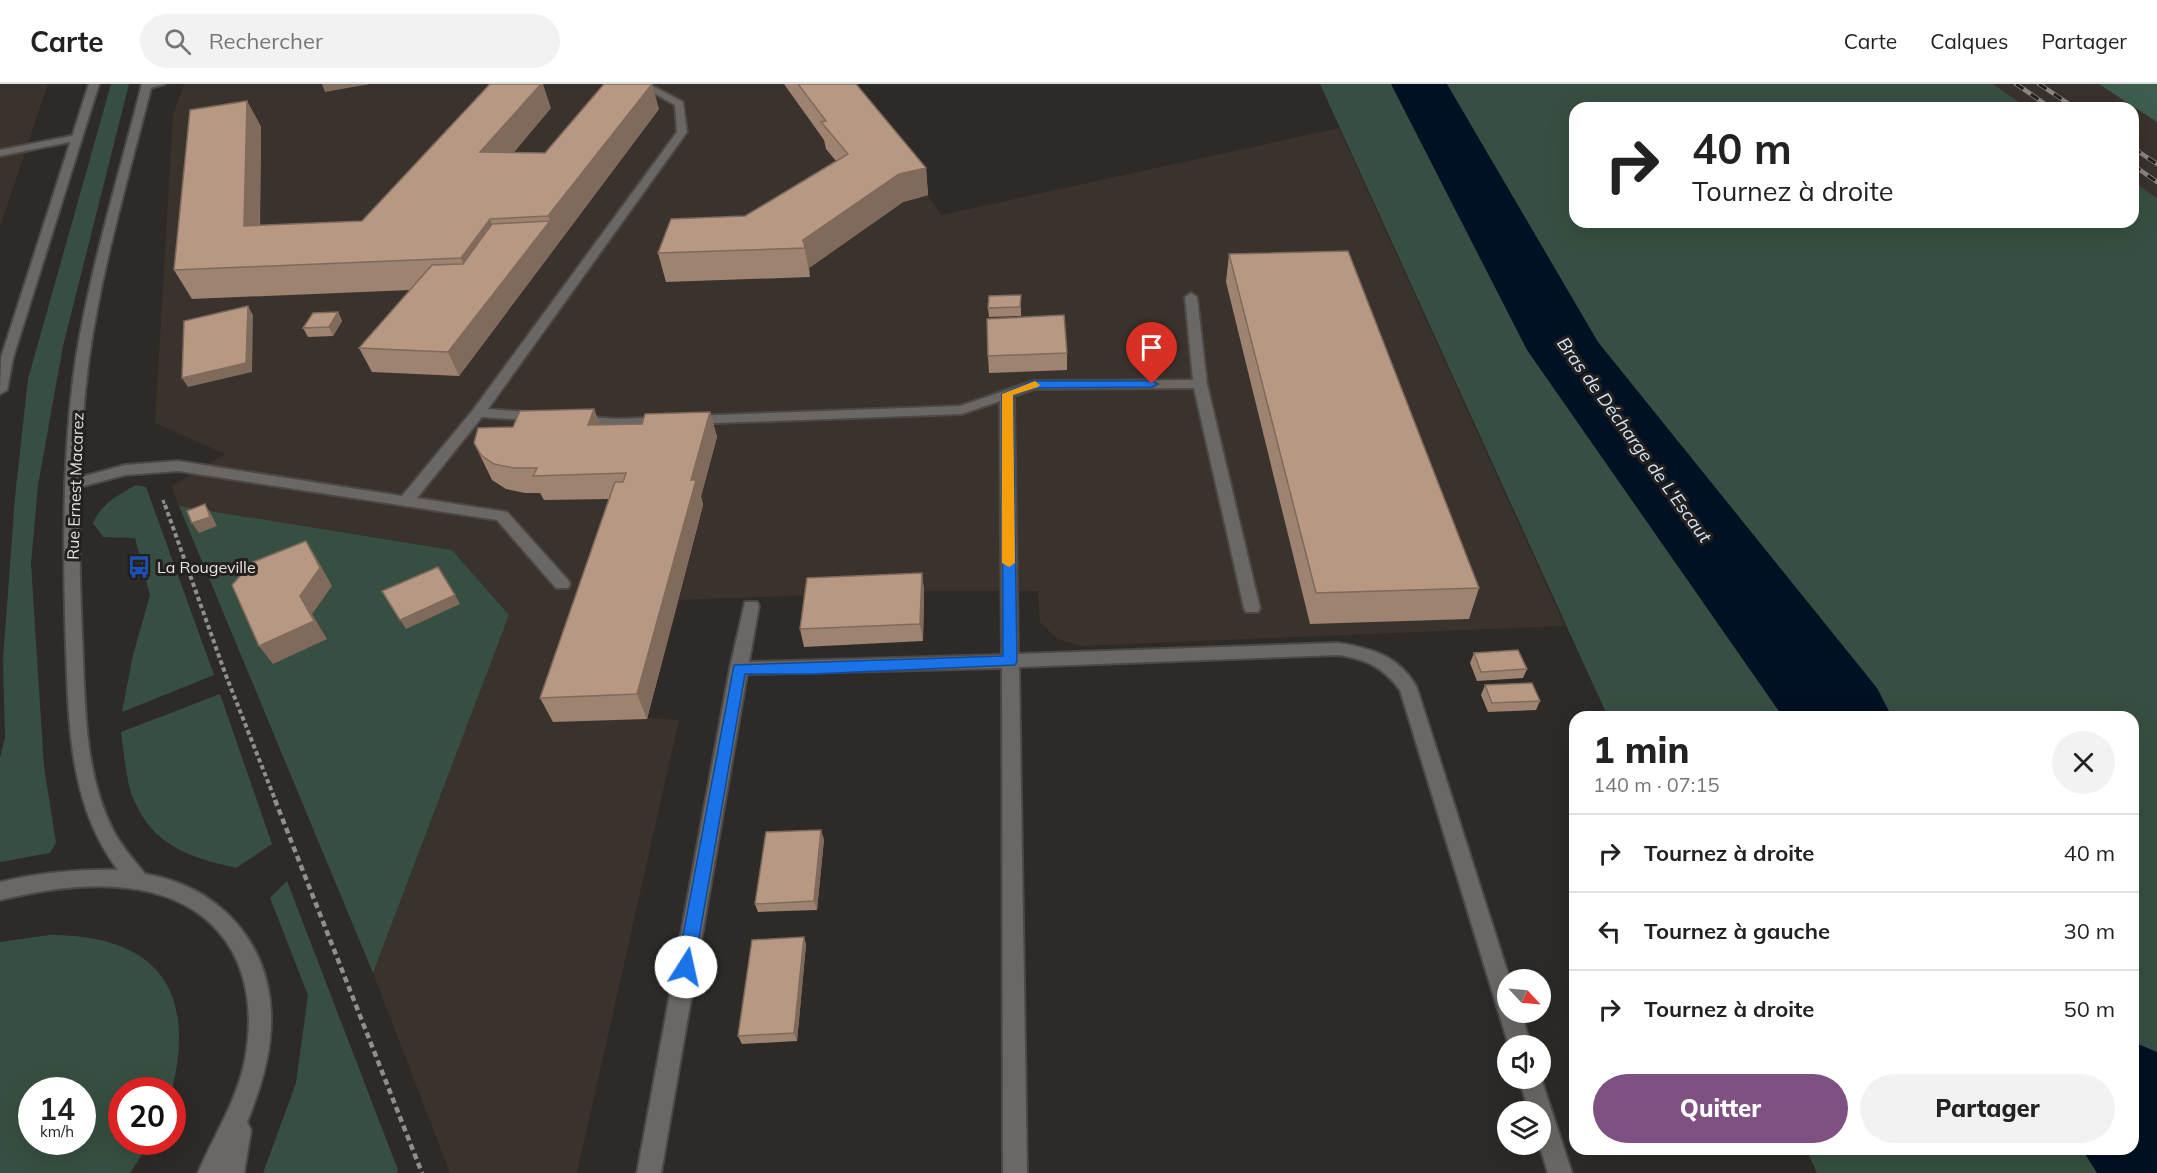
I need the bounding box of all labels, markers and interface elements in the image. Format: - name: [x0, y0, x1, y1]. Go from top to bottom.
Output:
- search box: [140, 14, 560, 68]
- text: Carte: [30, 24, 104, 59]
- icon: search: [161, 25, 194, 58]
- text: Rechercher: [209, 27, 323, 55]
- text: Carte: [1844, 28, 1897, 54]
- text: Calques: [1930, 28, 2008, 54]
- text: Partager: [2041, 28, 2127, 54]
- text: 40 m: [1692, 122, 1792, 175]
- icon: right: [1593, 126, 1671, 204]
- text: Tournez à droite: [1692, 174, 1893, 208]
- pin: [1126, 322, 1177, 384]
- icon: arrive: [1135, 331, 1168, 364]
- water label: Bras de Décharge de L'Escaut: [1552, 332, 1717, 548]
- street label: Rue Ernest Macarez: [62, 412, 88, 560]
- bus stop icon: La Rougeville: [126, 554, 152, 580]
- place label: La Rougeville: [157, 557, 256, 577]
- text: 1 min: [1593, 727, 1689, 772]
- button: close: [2052, 731, 2115, 794]
- text: 140 m · 07:15: [1593, 772, 1719, 797]
- icon: right: [1593, 837, 1626, 870]
- text: Tournez à droite: [1644, 839, 1814, 867]
- text: 40 m: [2064, 839, 2115, 867]
- icon: left: [1593, 915, 1626, 948]
- text: Tournez à gauche: [1644, 917, 1830, 945]
- text: 30 m: [2064, 917, 2115, 945]
- position arrow: [654, 935, 718, 999]
- north arrow: [1497, 969, 1551, 1023]
- map controls: [1497, 969, 1551, 1155]
- icon: right: [1593, 993, 1626, 1026]
- text: Tournez à droite: [1644, 995, 1814, 1023]
- text: 50 m: [2064, 995, 2115, 1023]
- button: sound: [1497, 1035, 1551, 1089]
- button: Quitter: [1593, 1074, 1848, 1143]
- button: Partager: [1860, 1074, 2115, 1143]
- speed limit sign: 20: [108, 1077, 186, 1155]
- text: 14: [39, 1090, 75, 1128]
- button: layers: [1497, 1101, 1551, 1155]
- text: km/h: [40, 1122, 74, 1141]

